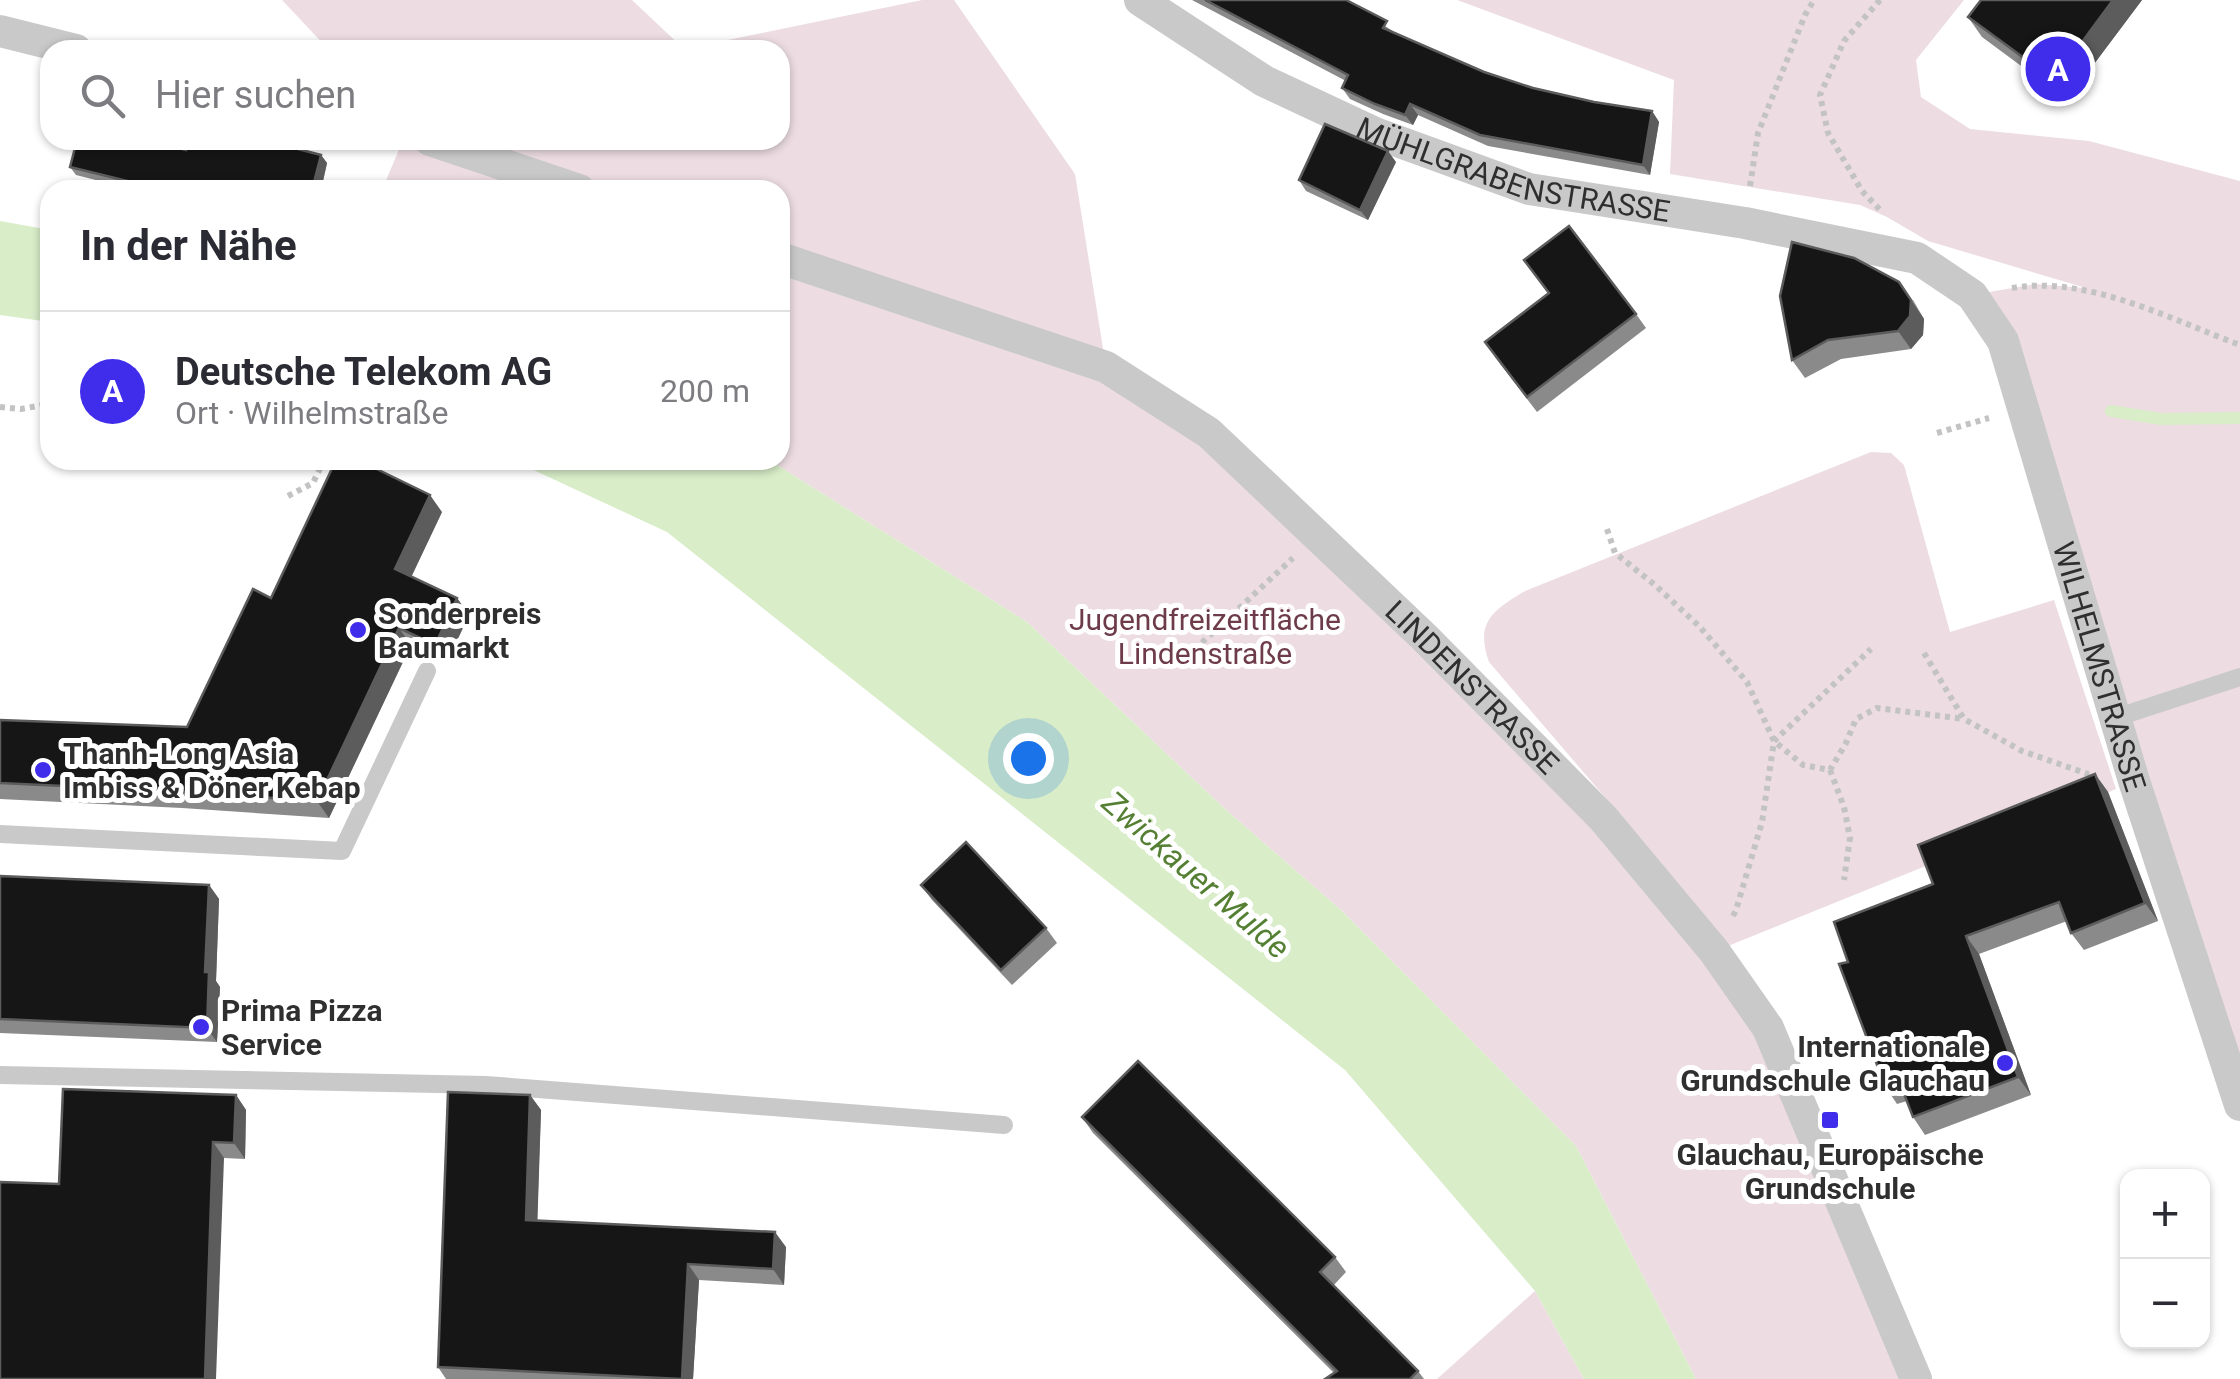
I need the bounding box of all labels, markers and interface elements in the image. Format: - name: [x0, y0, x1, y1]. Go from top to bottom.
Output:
- pin: A: [2026, 32, 2090, 106]
- search box: [40, 40, 790, 150]
- icon: search: [75, 68, 130, 123]
- text: Hier suchen: [155, 73, 356, 117]
- street label: MÜHLGRABENSTRASSE: [1351, 110, 1673, 228]
- text: In der Nähe: [80, 221, 297, 270]
- text: Deutsche Telekom AG: [175, 350, 552, 394]
- text: A: [102, 372, 123, 410]
- text: 200 m: [660, 372, 750, 410]
- text: Ort · Wilhelmstraße: [175, 394, 448, 432]
- street label: WILHELMSTRASSE: [2046, 538, 2154, 796]
- street label: LINDENSTRASSE: [1379, 593, 1566, 781]
- place label: Sonderpreis Baumarkt: [378, 596, 541, 665]
- park label: Jugendfreizeitfläche Lindenstraße: [1069, 602, 1341, 671]
- marker: Sonderpreis Baumarkt: [347, 619, 369, 641]
- your location: [1003, 733, 1054, 784]
- place label: Thanh-Long Asia Imbiss & Döner Kebap: [63, 736, 361, 805]
- marker: Thanh-Long Asia Imbiss & Döner Kebap: [32, 759, 54, 781]
- water label: Zwickauer Mulde: [1094, 783, 1297, 967]
- place label: Prima Pizza Service: [221, 993, 383, 1062]
- marker: Prima Pizza Service: [190, 1016, 212, 1038]
- place label: Internationale Grundschule Glauchau: [1680, 1029, 1985, 1098]
- marker: Internationale Grundschule Glauchau: [1994, 1052, 2016, 1074]
- marker: Glauchau, Europäische Grundschule: [1819, 1109, 1841, 1131]
- place label: Glauchau, Europäische Grundschule: [1676, 1137, 1984, 1206]
- map controls: [2120, 1169, 2210, 1349]
- button: +: [2120, 1169, 2210, 1259]
- button: −: [2120, 1259, 2210, 1349]

